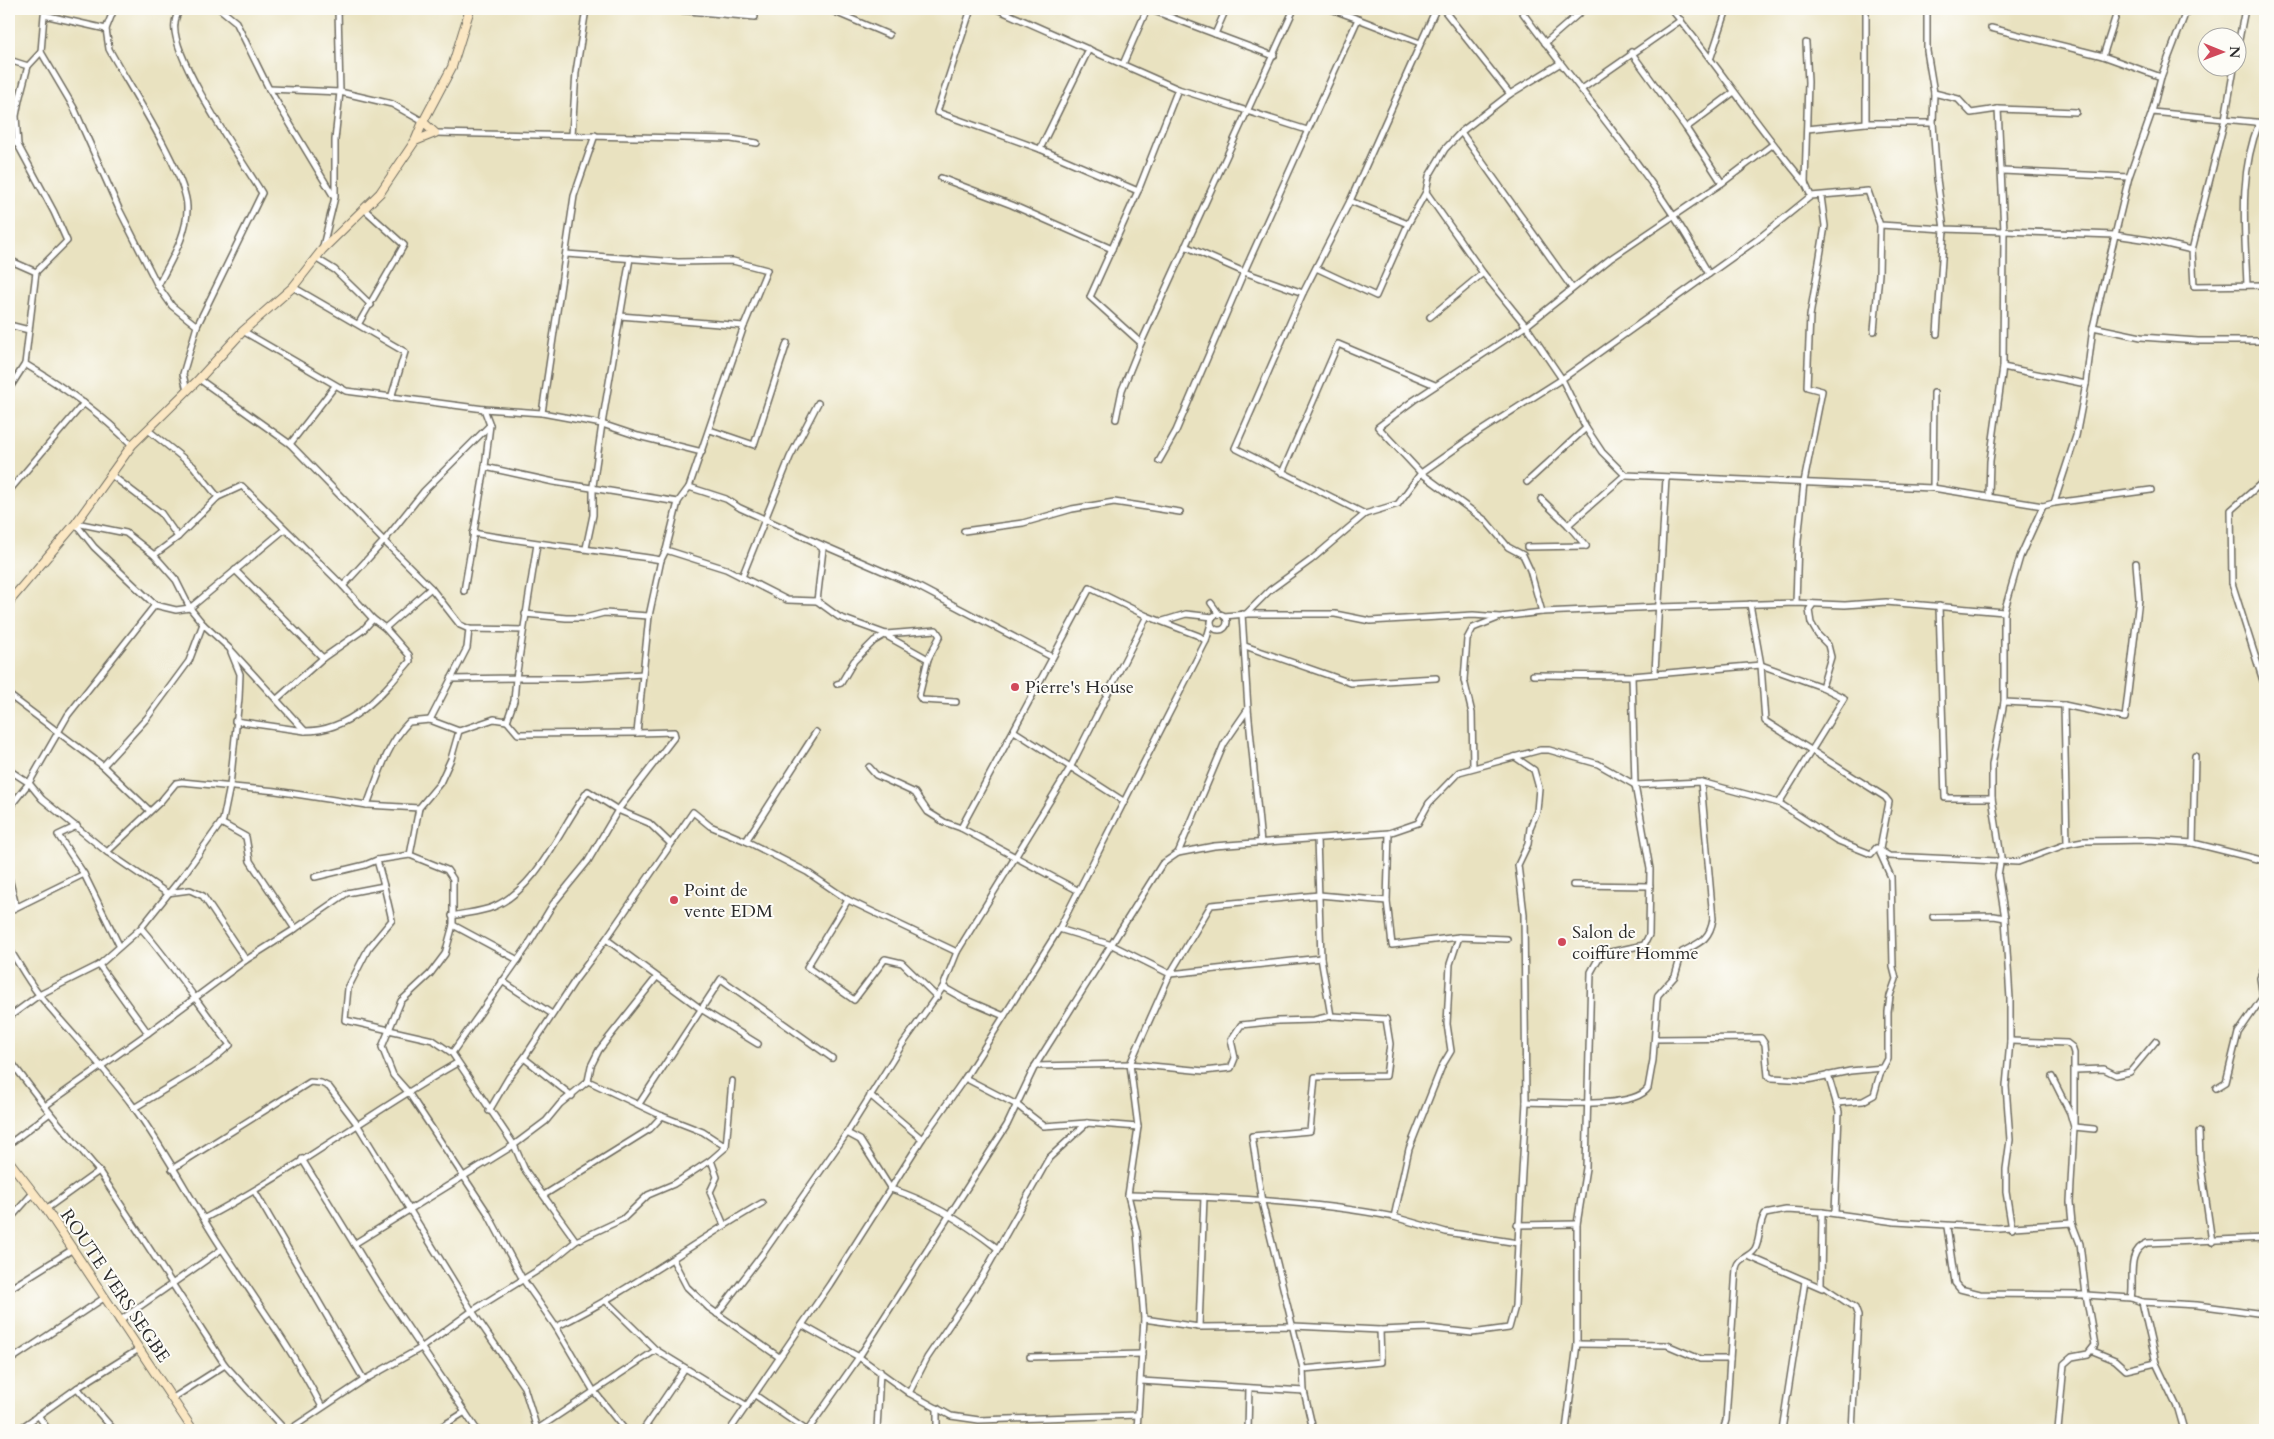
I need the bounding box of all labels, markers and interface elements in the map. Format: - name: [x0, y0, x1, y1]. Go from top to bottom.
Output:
- north arrow: [2196, 28, 2246, 78]
- text: N: [2225, 46, 2244, 58]
- place label: Pierre's House: [1025, 675, 1134, 700]
- marker: Pierre's House: [1009, 681, 1021, 693]
- place label: Point de vente EDM: [684, 878, 773, 924]
- marker: Point de vente EDM: [668, 894, 680, 906]
- place label: Salon de coiffure Homme: [1572, 920, 1699, 966]
- marker: Salon de coiffure Homme: [1556, 936, 1568, 948]
- street label: ROUTE VERS SEGBE: [54, 1204, 176, 1368]

